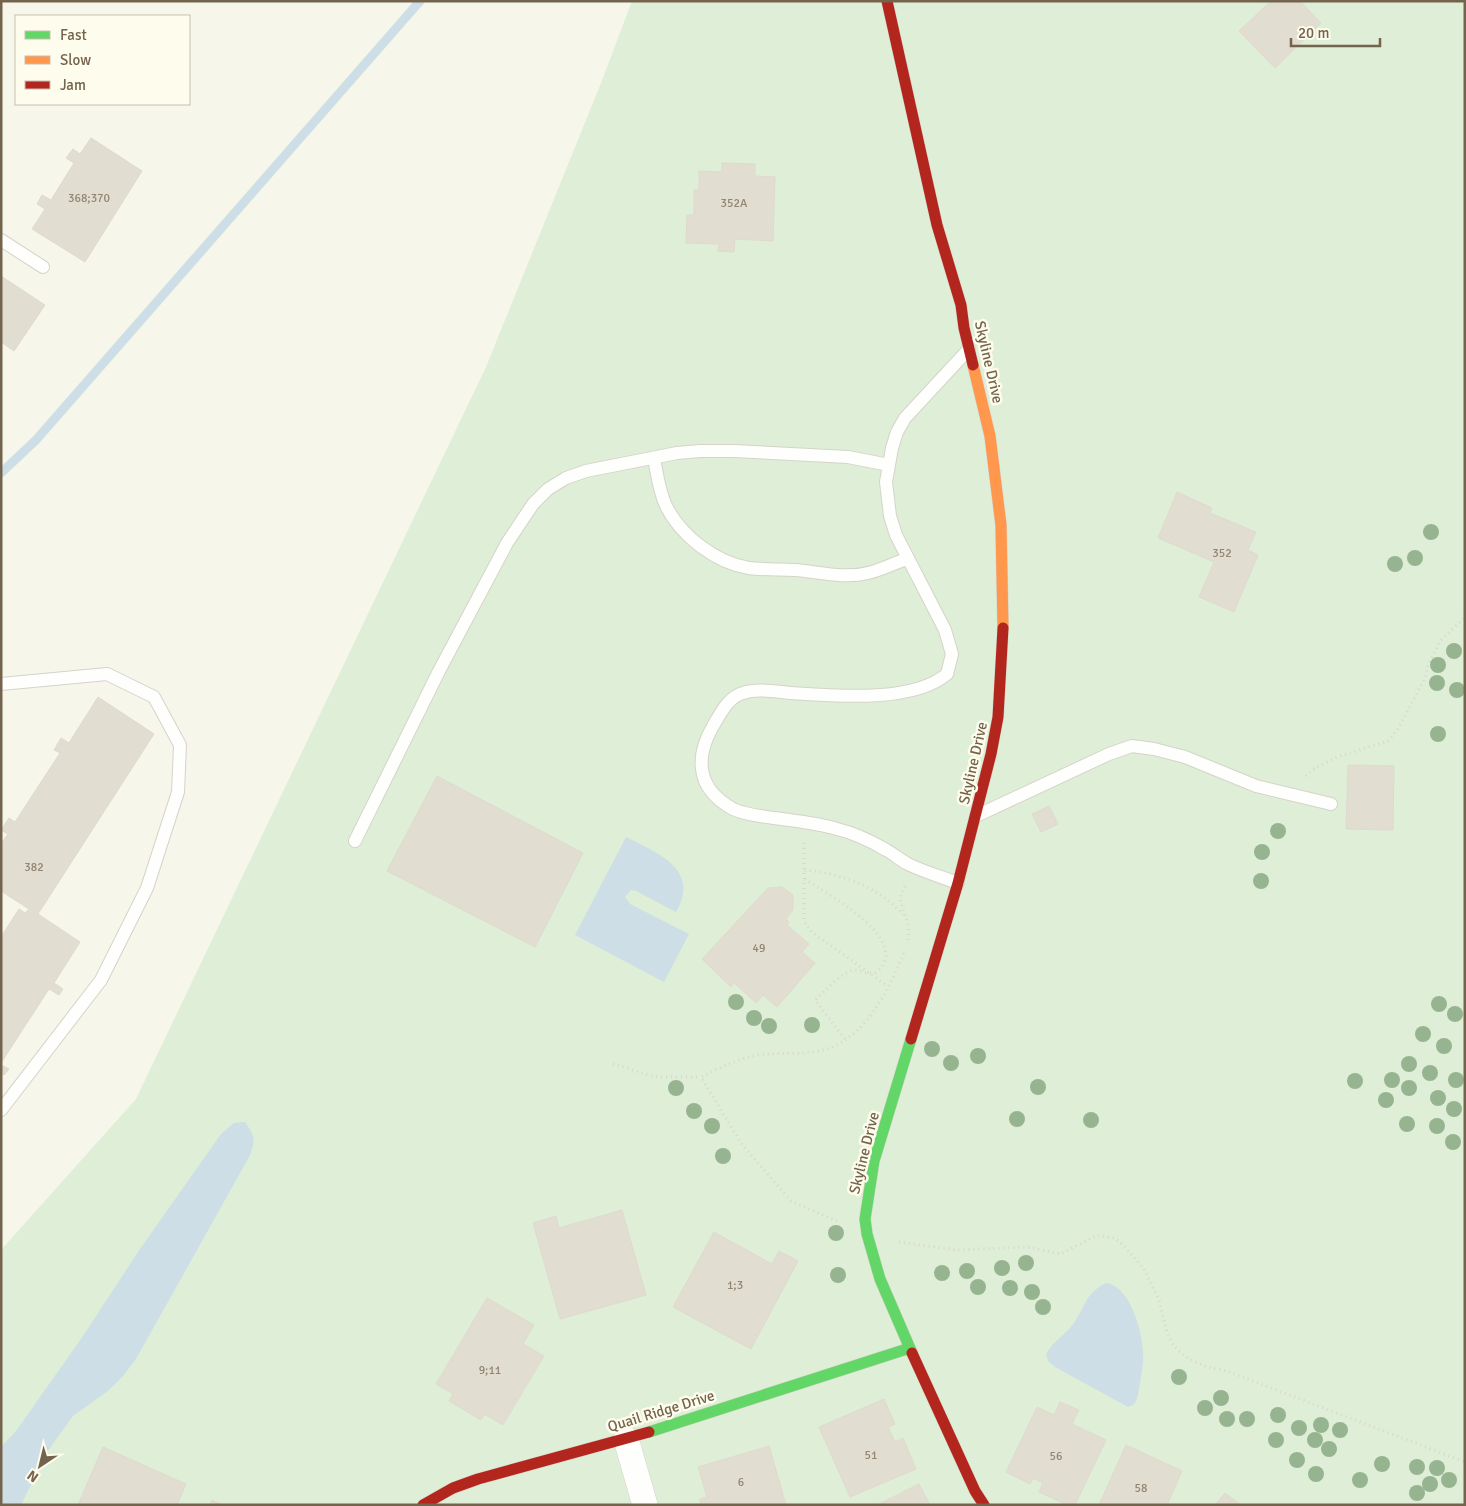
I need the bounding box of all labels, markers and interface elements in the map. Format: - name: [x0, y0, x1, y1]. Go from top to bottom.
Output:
- legend: [15, 15, 190, 105]
- scale bar: [1291, 15, 1380, 47]
- text: 20 m: [1298, 24, 1329, 42]
- text: Fast: [60, 26, 87, 44]
- text: Slow: [60, 51, 91, 69]
- text: Jam: [60, 76, 86, 94]
- house number: 368;370: [68, 191, 110, 206]
- house number: 352A: [721, 196, 748, 211]
- street label: Skyline Drive: [971, 319, 1007, 405]
- house number: 352: [1212, 546, 1232, 561]
- street label: Skyline Drive: [955, 720, 991, 806]
- house number: 382: [24, 860, 44, 875]
- house number: 49: [753, 941, 765, 956]
- street label: Skyline Drive: [845, 1110, 883, 1196]
- house number: 1;3: [727, 1278, 743, 1293]
- house number: 9;11: [479, 1363, 501, 1378]
- street label: Quail Ridge Drive: [605, 1386, 717, 1436]
- north arrow: [15, 1441, 65, 1491]
- house number: 51: [865, 1448, 877, 1463]
- house number: 56: [1050, 1449, 1062, 1464]
- text: N: [24, 1466, 42, 1486]
- house number: 6: [738, 1475, 744, 1490]
- house number: 58: [1135, 1481, 1147, 1496]

